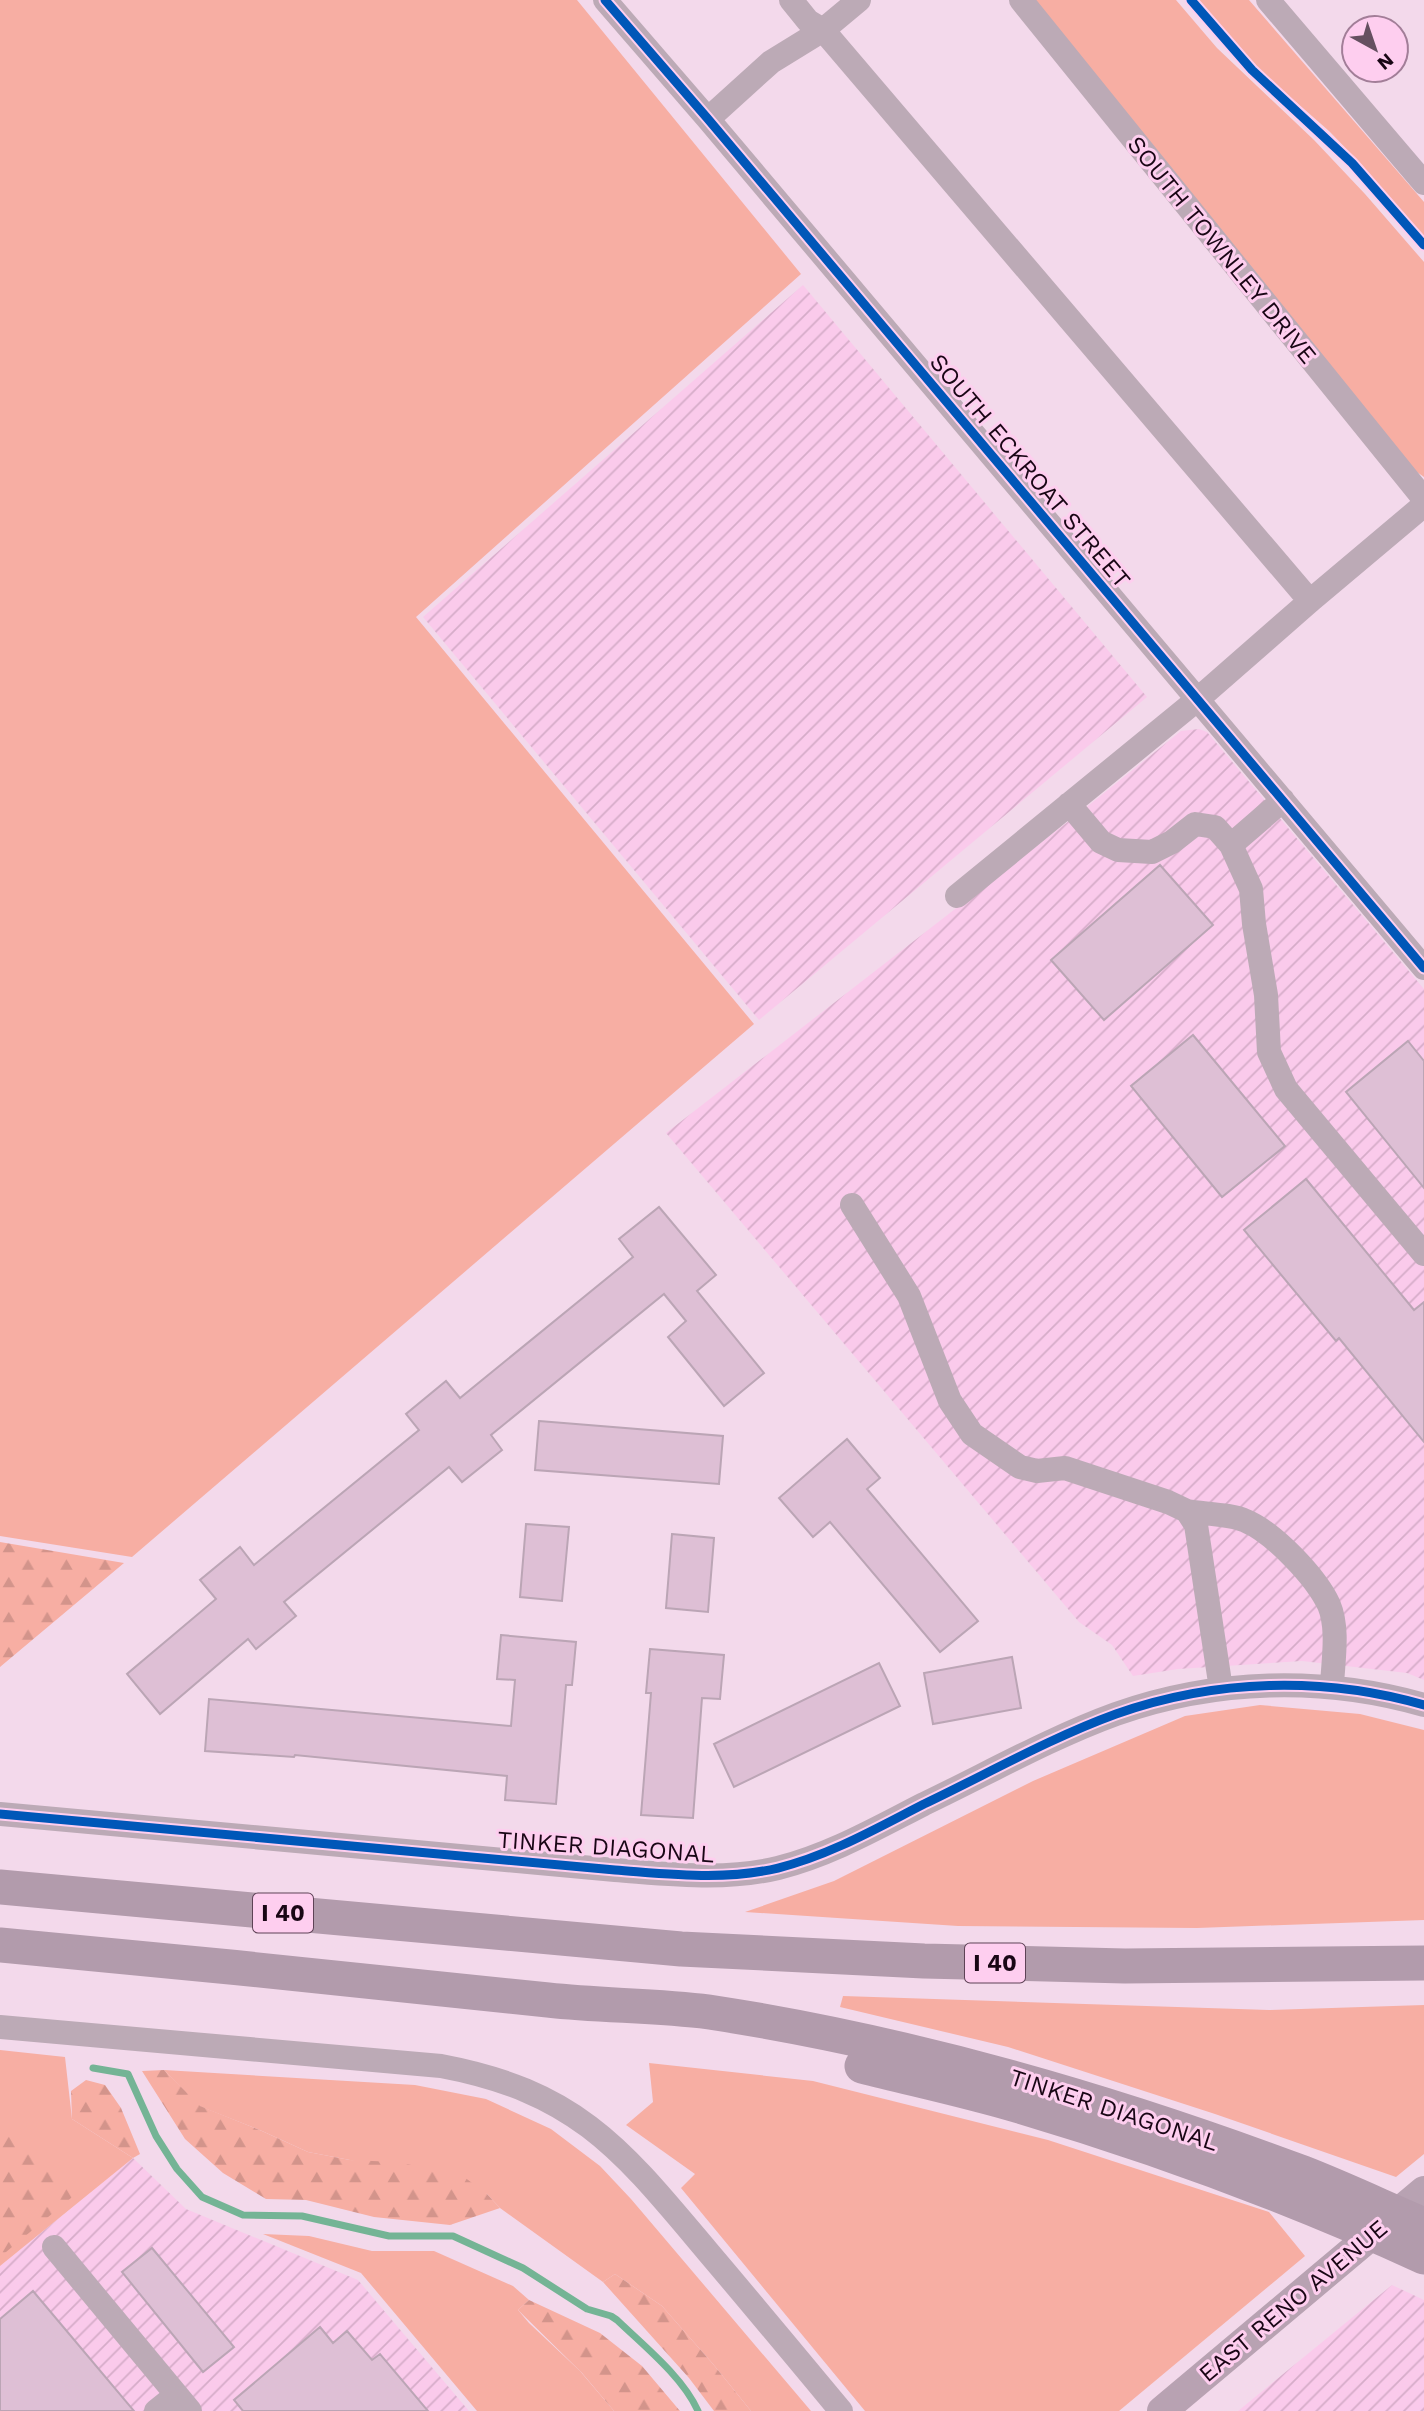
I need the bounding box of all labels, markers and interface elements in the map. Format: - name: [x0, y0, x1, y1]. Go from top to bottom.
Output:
- north arrow: [1340, 14, 1410, 84]
- text: N: [1373, 48, 1398, 75]
- street label: SOUTH TOWNLEY DRIVE: [1122, 131, 1322, 369]
- street label: SOUTH ECKROAT STREET: [924, 348, 1136, 594]
- street label: TINKER DIAGONAL: [497, 1825, 715, 1869]
- road number: I 40: [253, 1894, 313, 1932]
- road number: I 40: [965, 1944, 1025, 1982]
- street label: TINKER DIAGONAL: [1006, 2063, 1222, 2157]
- street label: EAST RENO AVENUE: [1193, 2214, 1393, 2388]

